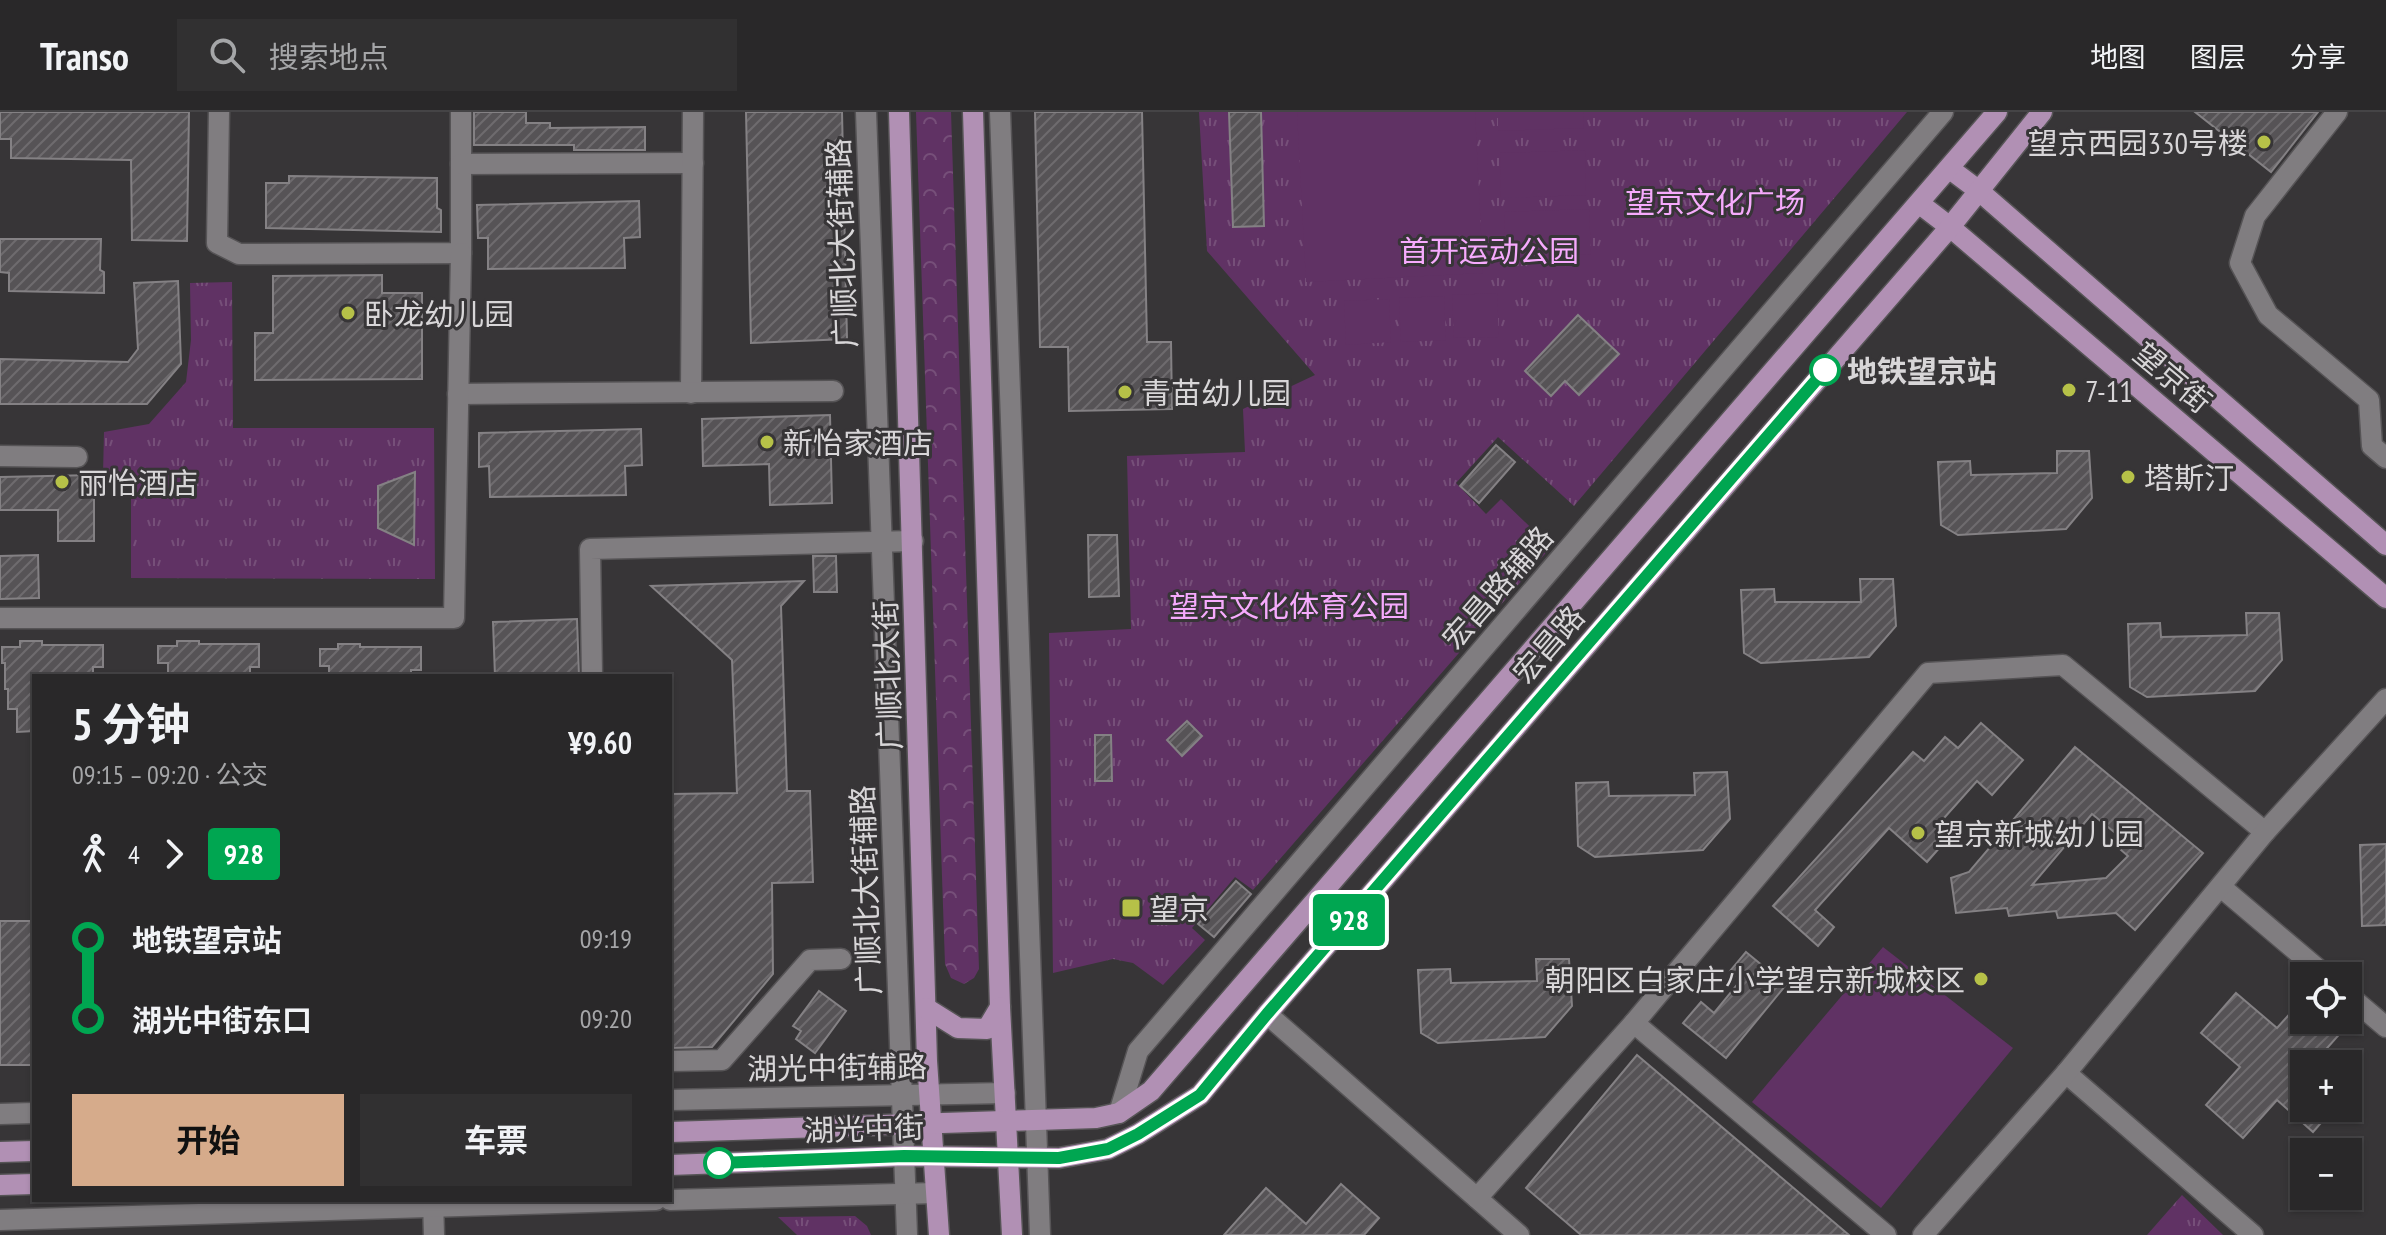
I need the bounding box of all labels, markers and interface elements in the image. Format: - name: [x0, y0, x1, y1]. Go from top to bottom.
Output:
- search box: [177, 19, 737, 91]
- text: Transo: [40, 31, 129, 80]
- icon: search: [205, 33, 249, 77]
- text: 搜索地点: [269, 37, 389, 76]
- text: 地图: [2090, 38, 2146, 75]
- text: 图层: [2190, 38, 2246, 75]
- text: 分享: [2290, 38, 2346, 75]
- place label: 望京西园330号楼: [2028, 123, 2248, 162]
- marker: 望京西园330号楼: [2255, 133, 2273, 151]
- street label: 广顺北大街辅路: [818, 137, 864, 349]
- park label: 望京文化广场: [1625, 182, 1805, 221]
- park label: 首开运动公园: [1399, 231, 1579, 270]
- place label: 卧龙幼儿园: [364, 294, 514, 333]
- marker: 卧龙幼儿园: [339, 304, 357, 322]
- street label: 望京街: [2126, 333, 2220, 421]
- place label: 地铁望京站: [1847, 351, 1997, 390]
- marker: 地铁望京站: [1810, 355, 1840, 385]
- place label: 7-11: [2085, 371, 2133, 410]
- place label: 青苗幼儿园: [1141, 373, 1291, 412]
- marker: 7-11: [2060, 381, 2078, 399]
- marker: 青苗幼儿园: [1116, 383, 1134, 401]
- place label: 新怡家酒店: [783, 423, 933, 462]
- marker: 新怡家酒店: [758, 433, 776, 451]
- place label: 塔斯汀: [2144, 458, 2234, 497]
- place label: 丽怡酒店: [78, 463, 198, 502]
- marker: 塔斯汀: [2119, 468, 2137, 486]
- marker: 丽怡酒店: [53, 473, 71, 491]
- street label: 宏昌路辅路: [1434, 519, 1560, 655]
- park label: 望京文化体育公园: [1169, 586, 1409, 625]
- street label: 宏昌路: [1505, 598, 1591, 690]
- street label: 广顺北大街: [865, 599, 909, 751]
- text: 5 分钟: [72, 695, 190, 752]
- text: ¥9.60: [568, 723, 632, 762]
- text: 09:15 – 09:20 · 公交: [72, 758, 268, 791]
- street label: 广顺北大街辅路: [842, 784, 888, 996]
- place label: 望京新城幼儿园: [1934, 814, 2144, 853]
- marker: 望京新城幼儿园: [1909, 824, 1927, 842]
- icon: walk: [72, 832, 116, 876]
- icon: forward: [152, 832, 196, 876]
- text: 928: [224, 835, 264, 872]
- text: 4: [128, 838, 140, 871]
- place label: 望京: [1149, 889, 1209, 928]
- line badge: 928: [1303, 894, 1395, 946]
- marker: 望京: [1120, 897, 1142, 919]
- text: 928: [1329, 901, 1369, 938]
- text: 地铁望京站: [132, 920, 282, 959]
- text: 09:19: [580, 922, 632, 955]
- place label: 朝阳区白家庄小学望京新城校区: [1545, 960, 1965, 999]
- map controls: [2290, 962, 2362, 1210]
- button: locate: [2290, 962, 2362, 1034]
- marker: 朝阳区白家庄小学望京新城校区: [1972, 970, 1990, 988]
- text: 湖光中街东口: [132, 1000, 312, 1039]
- text: 09:20: [580, 1002, 632, 1035]
- street label: 湖光中街辅路: [747, 1046, 927, 1088]
- button: +: [2290, 1050, 2362, 1122]
- button: 开始: [72, 1094, 344, 1186]
- button: 车票: [360, 1094, 632, 1186]
- street label: 湖光中街: [803, 1106, 925, 1150]
- button: −: [2290, 1138, 2362, 1210]
- unlabelled marker: [704, 1148, 734, 1178]

